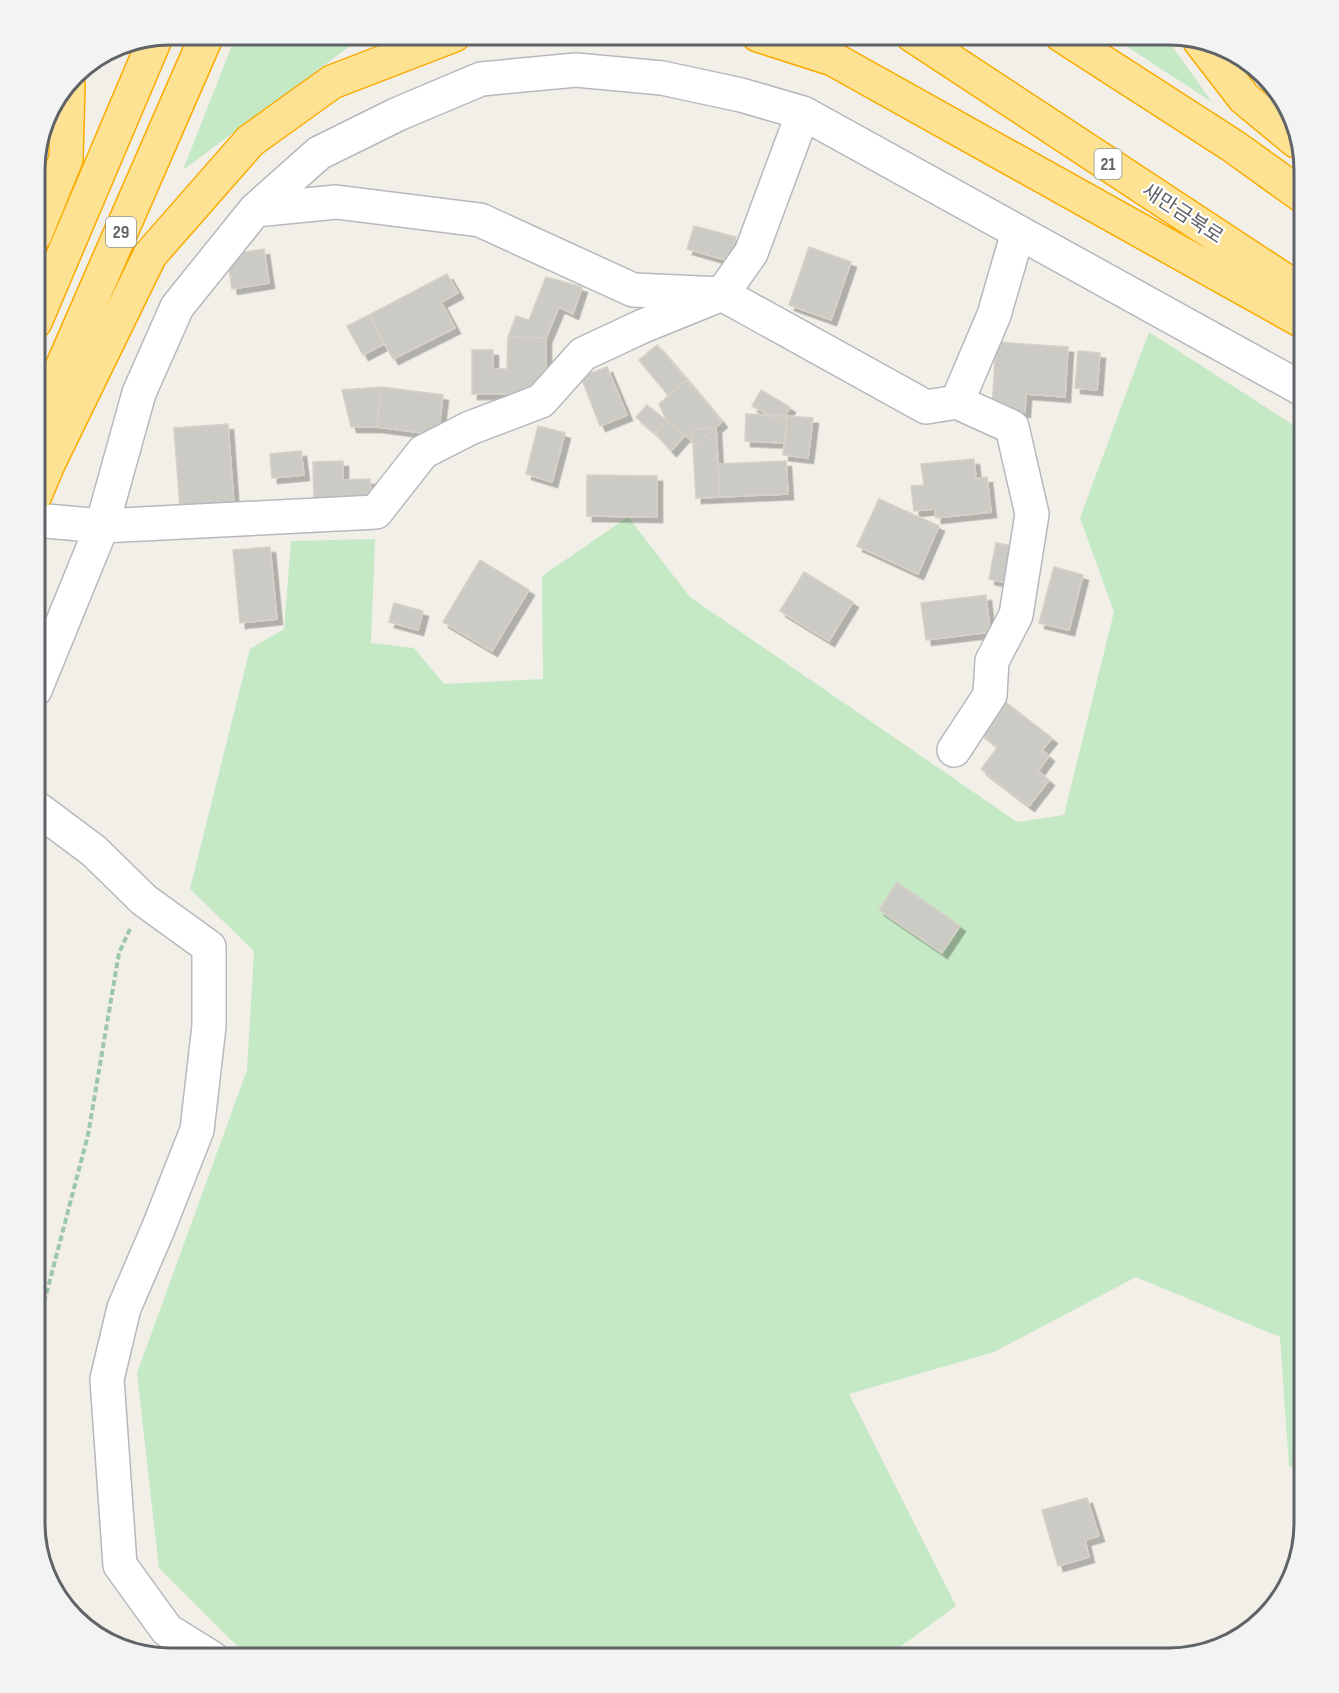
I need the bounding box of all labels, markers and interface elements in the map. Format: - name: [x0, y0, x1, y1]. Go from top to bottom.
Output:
- road number: 21: [1094, 149, 1122, 179]
- street label: 새만금북로: [1137, 179, 1228, 249]
- road number: 29: [106, 217, 136, 247]

